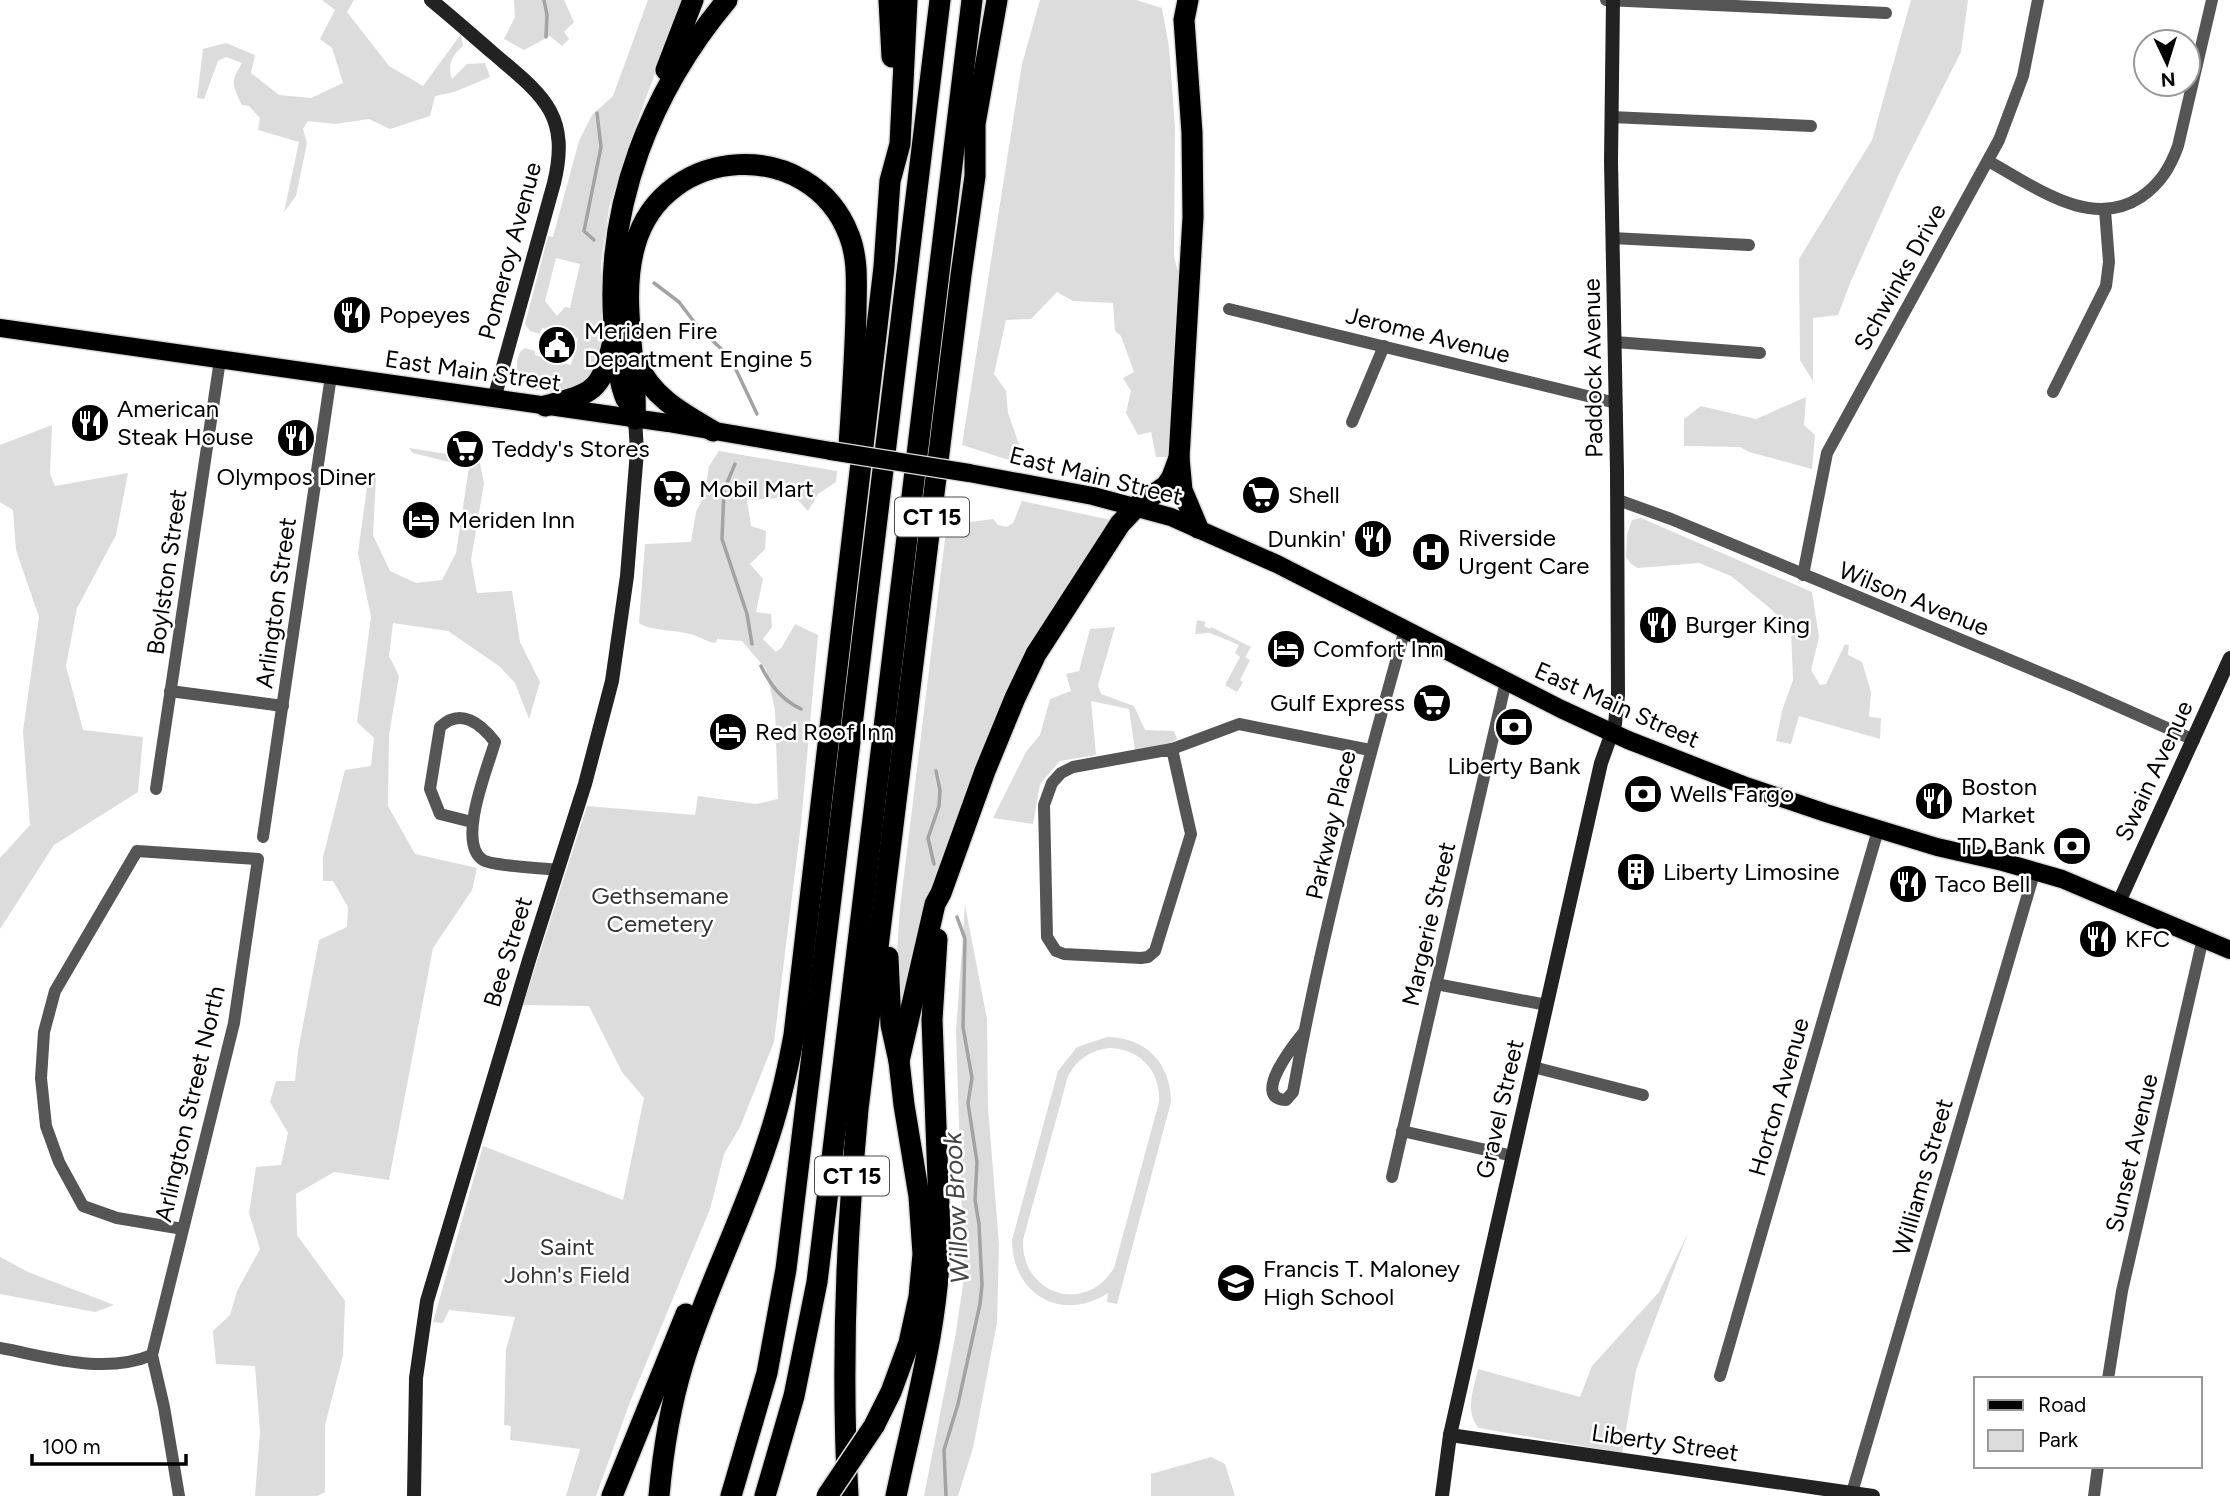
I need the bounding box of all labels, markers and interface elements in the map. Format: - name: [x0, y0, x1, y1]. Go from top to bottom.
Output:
- north arrow: [2132, 28, 2202, 98]
- text: N: [2160, 67, 2176, 91]
- street label: Pomeroy Avenue: [472, 159, 547, 343]
- street label: Schwinks Drive: [1847, 198, 1952, 355]
- street label: Paddock Avenue: [1576, 278, 1609, 458]
- restaurant icon: Popeyes: [331, 294, 373, 336]
- place label: Popeyes: [379, 300, 470, 329]
- street label: Jerome Avenue: [1343, 300, 1513, 369]
- place label: Meriden Fire Department Engine 5: [584, 316, 813, 373]
- public building icon: Meriden Fire Department Engine 5: [536, 324, 578, 366]
- street label: East Main Street: [383, 344, 563, 397]
- place label: American Steak House: [117, 394, 253, 451]
- restaurant icon: American Steak House: [69, 402, 111, 444]
- restaurant icon: Olympos Diner: [275, 417, 317, 459]
- supermarket icon: Teddy's Stores: [444, 428, 486, 470]
- place label: Teddy's Stores: [492, 434, 650, 463]
- street label: East Main Street: [1007, 440, 1186, 511]
- place label: Olympos Diner: [217, 462, 375, 491]
- supermarket icon: Mobil Mart: [651, 468, 693, 510]
- place label: Mobil Mart: [699, 474, 814, 503]
- supermarket icon: Shell: [1240, 474, 1282, 516]
- place label: Shell: [1288, 480, 1340, 509]
- street label: Boylston Street: [141, 487, 192, 657]
- road number: CT 15: [895, 498, 969, 537]
- hotel icon: Meriden Inn: [400, 499, 442, 541]
- place label: Meriden Inn: [448, 505, 575, 534]
- street label: Arlington Street: [249, 516, 302, 690]
- restaurant icon: Dunkin': [1352, 518, 1394, 560]
- place label: Riverside Urgent Care: [1458, 523, 1589, 580]
- place label: Dunkin': [1267, 524, 1346, 553]
- hospital icon: Riverside Urgent Care: [1410, 531, 1452, 573]
- street label: Wilson Avenue: [1835, 555, 1994, 642]
- restaurant icon: Burger King: [1637, 604, 1679, 646]
- place label: Burger King: [1685, 610, 1810, 639]
- hotel icon: Comfort Inn: [1265, 628, 1307, 670]
- place label: Comfort Inn: [1313, 634, 1444, 663]
- street label: East Main Street: [1530, 655, 1704, 754]
- supermarket icon: Gulf Express: [1411, 682, 1453, 724]
- place label: Gulf Express: [1270, 688, 1405, 717]
- street label: Swain Avenue: [2108, 696, 2199, 846]
- bank icon: Liberty Bank: [1493, 706, 1535, 748]
- hotel icon: Red Roof Inn: [707, 711, 749, 753]
- place label: Red Roof Inn: [755, 717, 894, 746]
- street label: Parkway Place: [1299, 747, 1362, 902]
- place label: Liberty Bank: [1448, 751, 1581, 780]
- place label: Boston Market: [1961, 772, 2037, 829]
- bank icon: Wells Fargo: [1622, 773, 1664, 815]
- place label: Wells Fargo: [1670, 779, 1794, 808]
- restaurant icon: Boston Market: [1913, 780, 1955, 822]
- bank icon: TD Bank: [2051, 825, 2093, 867]
- place label: TD Bank: [1957, 831, 2045, 860]
- street label: Margerie Street: [1396, 839, 1462, 1009]
- building icon: Liberty Limosine: [1615, 851, 1657, 893]
- place label: Liberty Limosine: [1663, 857, 1840, 886]
- restaurant icon: Taco Bell: [1887, 863, 1929, 905]
- place label: Taco Bell: [1935, 869, 2030, 898]
- park label: Gethsemane Cemetery: [591, 881, 729, 938]
- street label: Bee Street: [477, 893, 538, 1011]
- restaurant icon: KFC: [2077, 918, 2119, 960]
- place label: KFC: [2125, 924, 2170, 953]
- street label: Arlington Street North: [148, 983, 231, 1225]
- street label: Horton Avenue: [1742, 1014, 1815, 1179]
- street label: Gravel Street: [1469, 1036, 1530, 1181]
- street label: Sunset Avenue: [2099, 1071, 2164, 1235]
- street label: Williams Street: [1886, 1095, 1959, 1259]
- water label: Willow Brook: [936, 1130, 976, 1285]
- road number: CT 15: [815, 1156, 889, 1196]
- park label: Saint John's Field: [504, 1232, 630, 1289]
- place label: Francis T. Maloney High School: [1263, 1254, 1460, 1311]
- school or university icon: Francis T. Maloney High School: [1215, 1262, 1257, 1304]
- legend: [1974, 1377, 2202, 1468]
- text: Road: [2038, 1392, 2086, 1417]
- street label: Liberty Street: [1590, 1418, 1740, 1467]
- scale bar: [32, 1422, 186, 1466]
- text: Park: [2038, 1427, 2079, 1452]
- text: 100 m: [42, 1434, 101, 1459]

